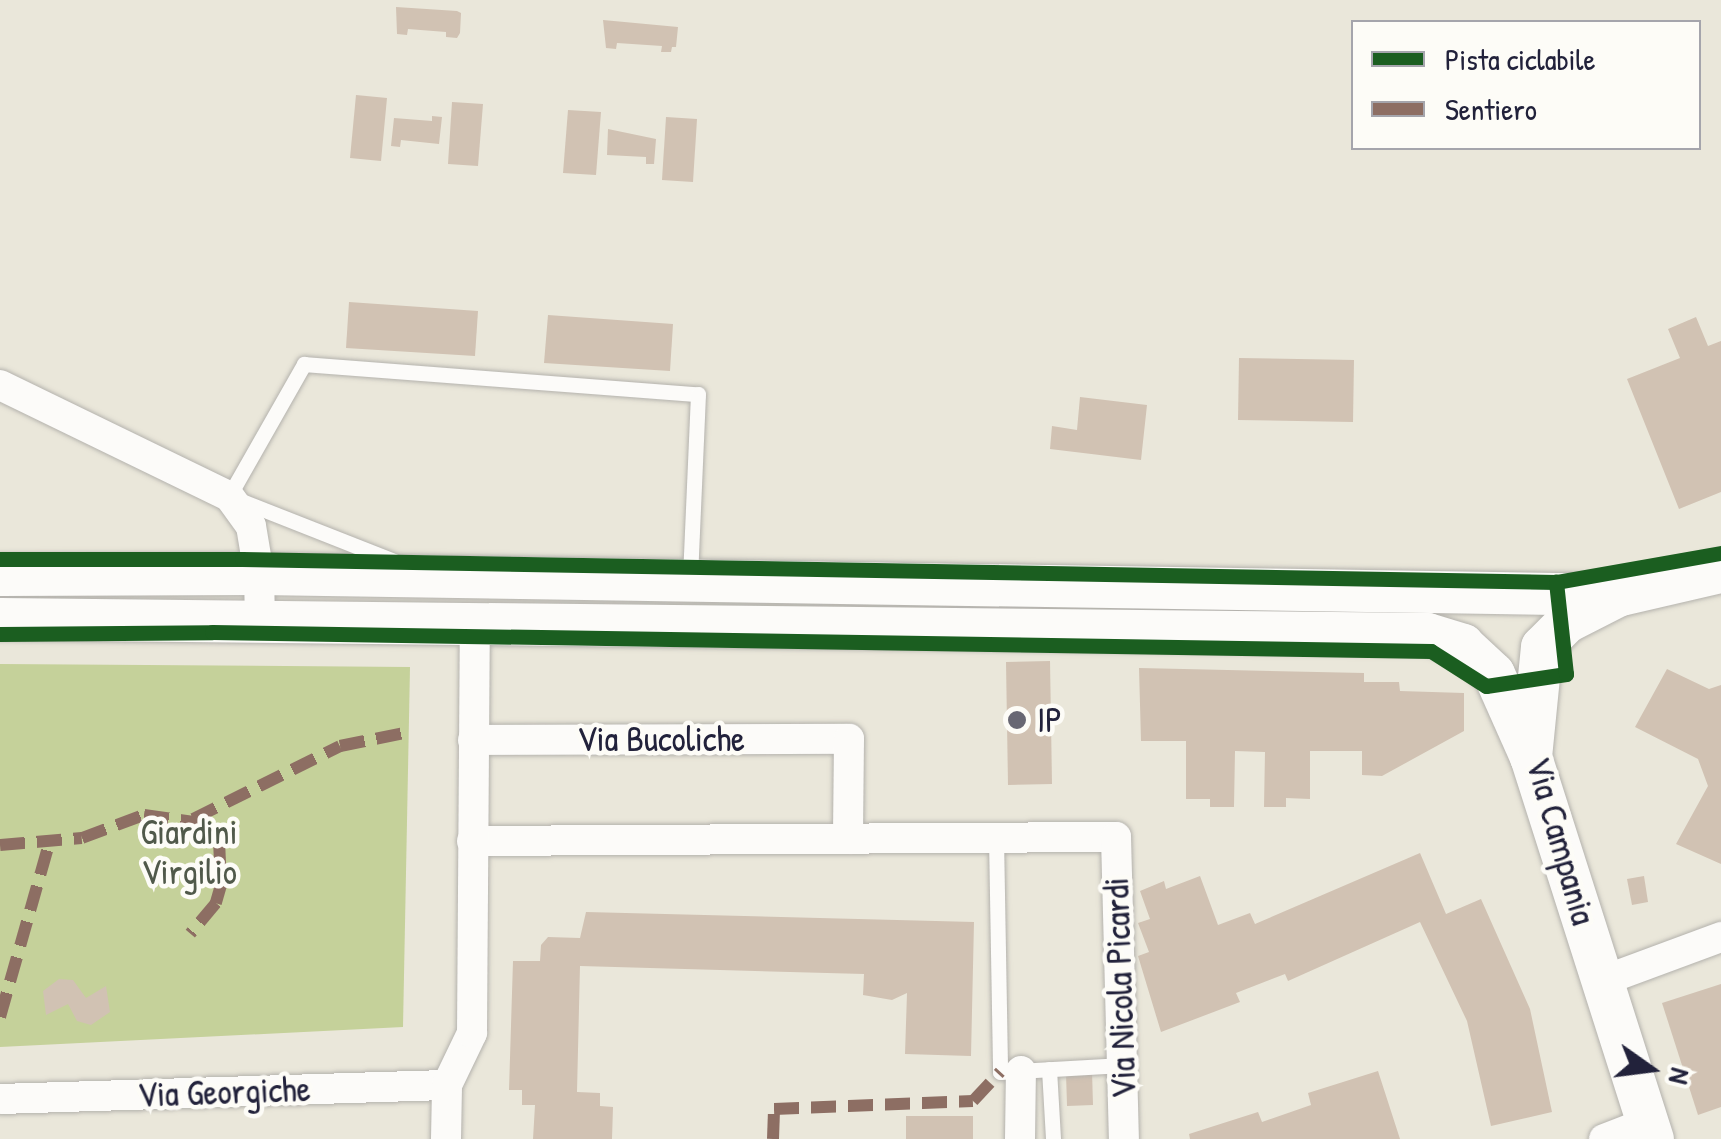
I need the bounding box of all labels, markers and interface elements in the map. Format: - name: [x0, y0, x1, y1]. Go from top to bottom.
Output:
- legend: [1351, 20, 1701, 150]
- text: Pista ciclabile: [1445, 39, 1595, 79]
- text: Sentiero: [1445, 89, 1537, 129]
- place label: IP: [1037, 699, 1062, 741]
- marker: IP: [1006, 709, 1028, 731]
- street label: Via Bucoliche: [577, 718, 745, 760]
- street label: Via Campania: [1517, 753, 1605, 929]
- park label: Giardini Virgilio: [141, 811, 237, 893]
- street label: Via Nicola Picardi: [1095, 877, 1145, 1099]
- north arrow: [1601, 1019, 1701, 1119]
- text: N: [1660, 1064, 1700, 1088]
- street label: Via Georgiche: [137, 1068, 311, 1116]

